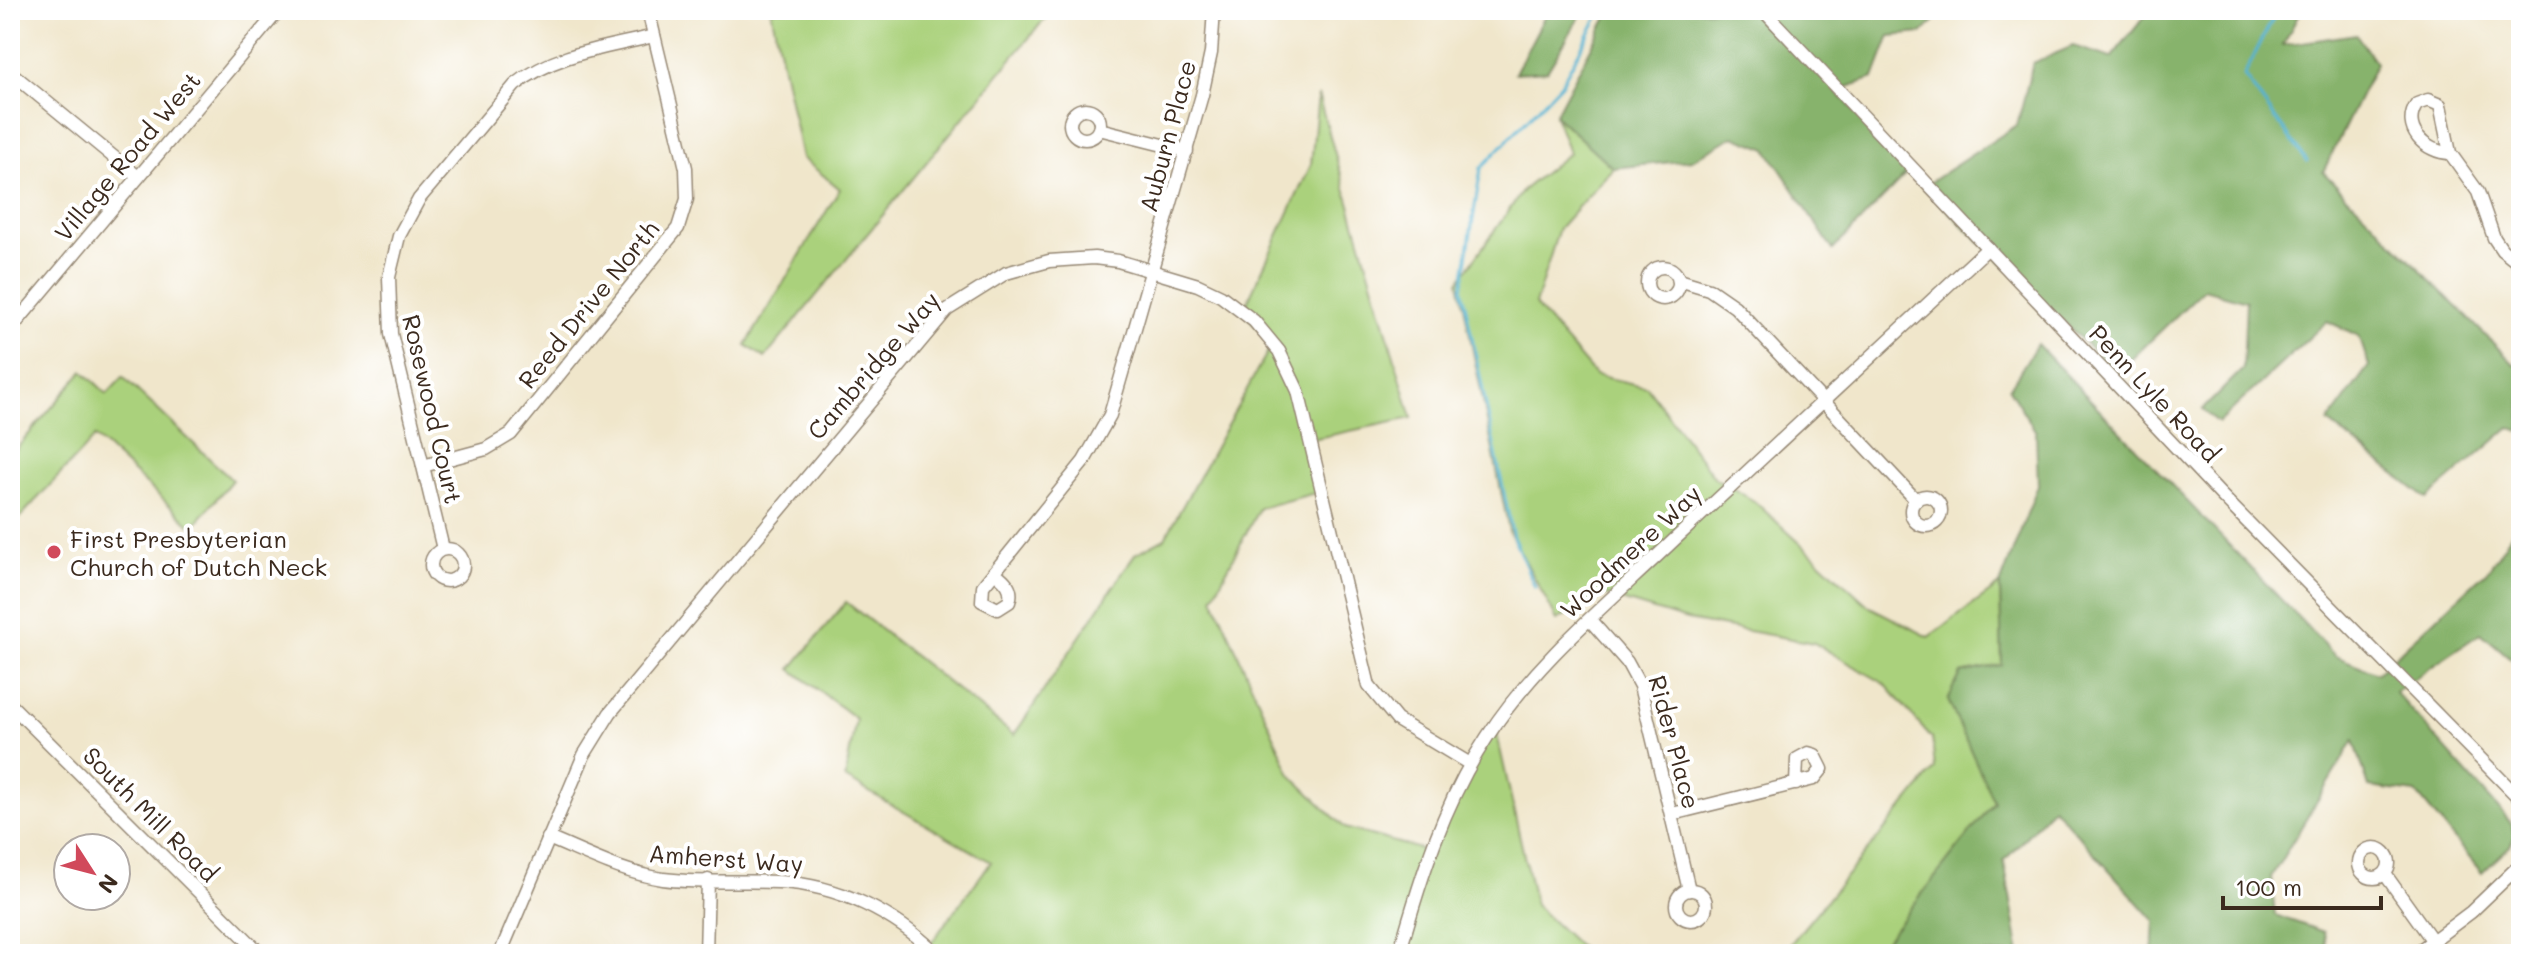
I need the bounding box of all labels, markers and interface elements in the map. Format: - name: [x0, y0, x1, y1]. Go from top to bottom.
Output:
- street label: Auburn Place: [1132, 57, 1202, 215]
- street label: Village Road West: [47, 65, 207, 247]
- street label: Reed Drive North: [511, 214, 665, 394]
- street label: Cambridge Way: [800, 285, 946, 445]
- street label: Rosewood Court: [396, 311, 470, 507]
- street label: Penn Lyle Road: [2083, 318, 2227, 468]
- street label: Woodmere Way: [1553, 478, 1707, 624]
- place label: First Presbyterian Church of Dutch Neck: [70, 523, 327, 582]
- marker: First Presbyterian Church of Dutch Neck: [45, 543, 63, 561]
- street label: Rider Place: [1642, 672, 1708, 812]
- street label: South Mill Road: [77, 740, 225, 888]
- north arrow: [52, 832, 132, 912]
- street label: Amherst Way: [648, 837, 804, 879]
- scale bar: [2223, 860, 2381, 910]
- text: N: [92, 869, 125, 899]
- text: 100 m: [2235, 871, 2302, 902]

